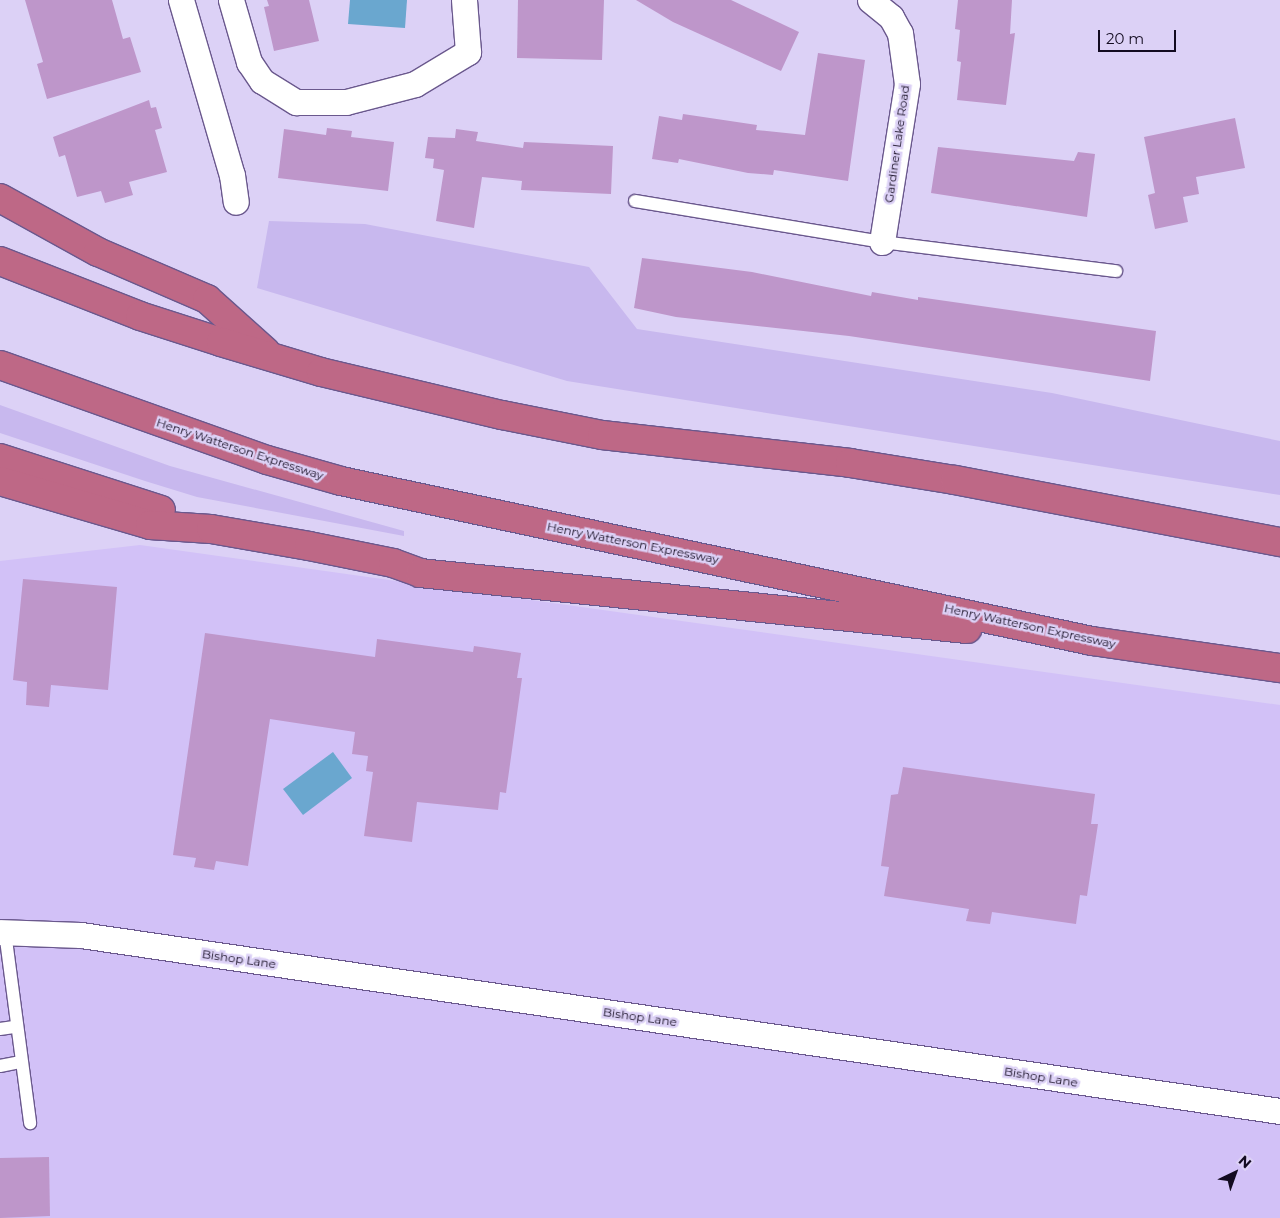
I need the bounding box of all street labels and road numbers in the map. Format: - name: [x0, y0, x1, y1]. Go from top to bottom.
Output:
- street label: Gardiner Lake Road: [882, 84, 912, 204]
- street label: Henry Watterson Expressway: [155, 415, 325, 483]
- street label: Henry Watterson Expressway: [546, 519, 720, 567]
- street label: Henry Watterson Expressway: [943, 601, 1117, 651]
- street label: Bishop Lane: [201, 947, 277, 971]
- street label: Bishop Lane: [602, 1005, 678, 1029]
- street label: Bishop Lane: [1003, 1064, 1079, 1090]

